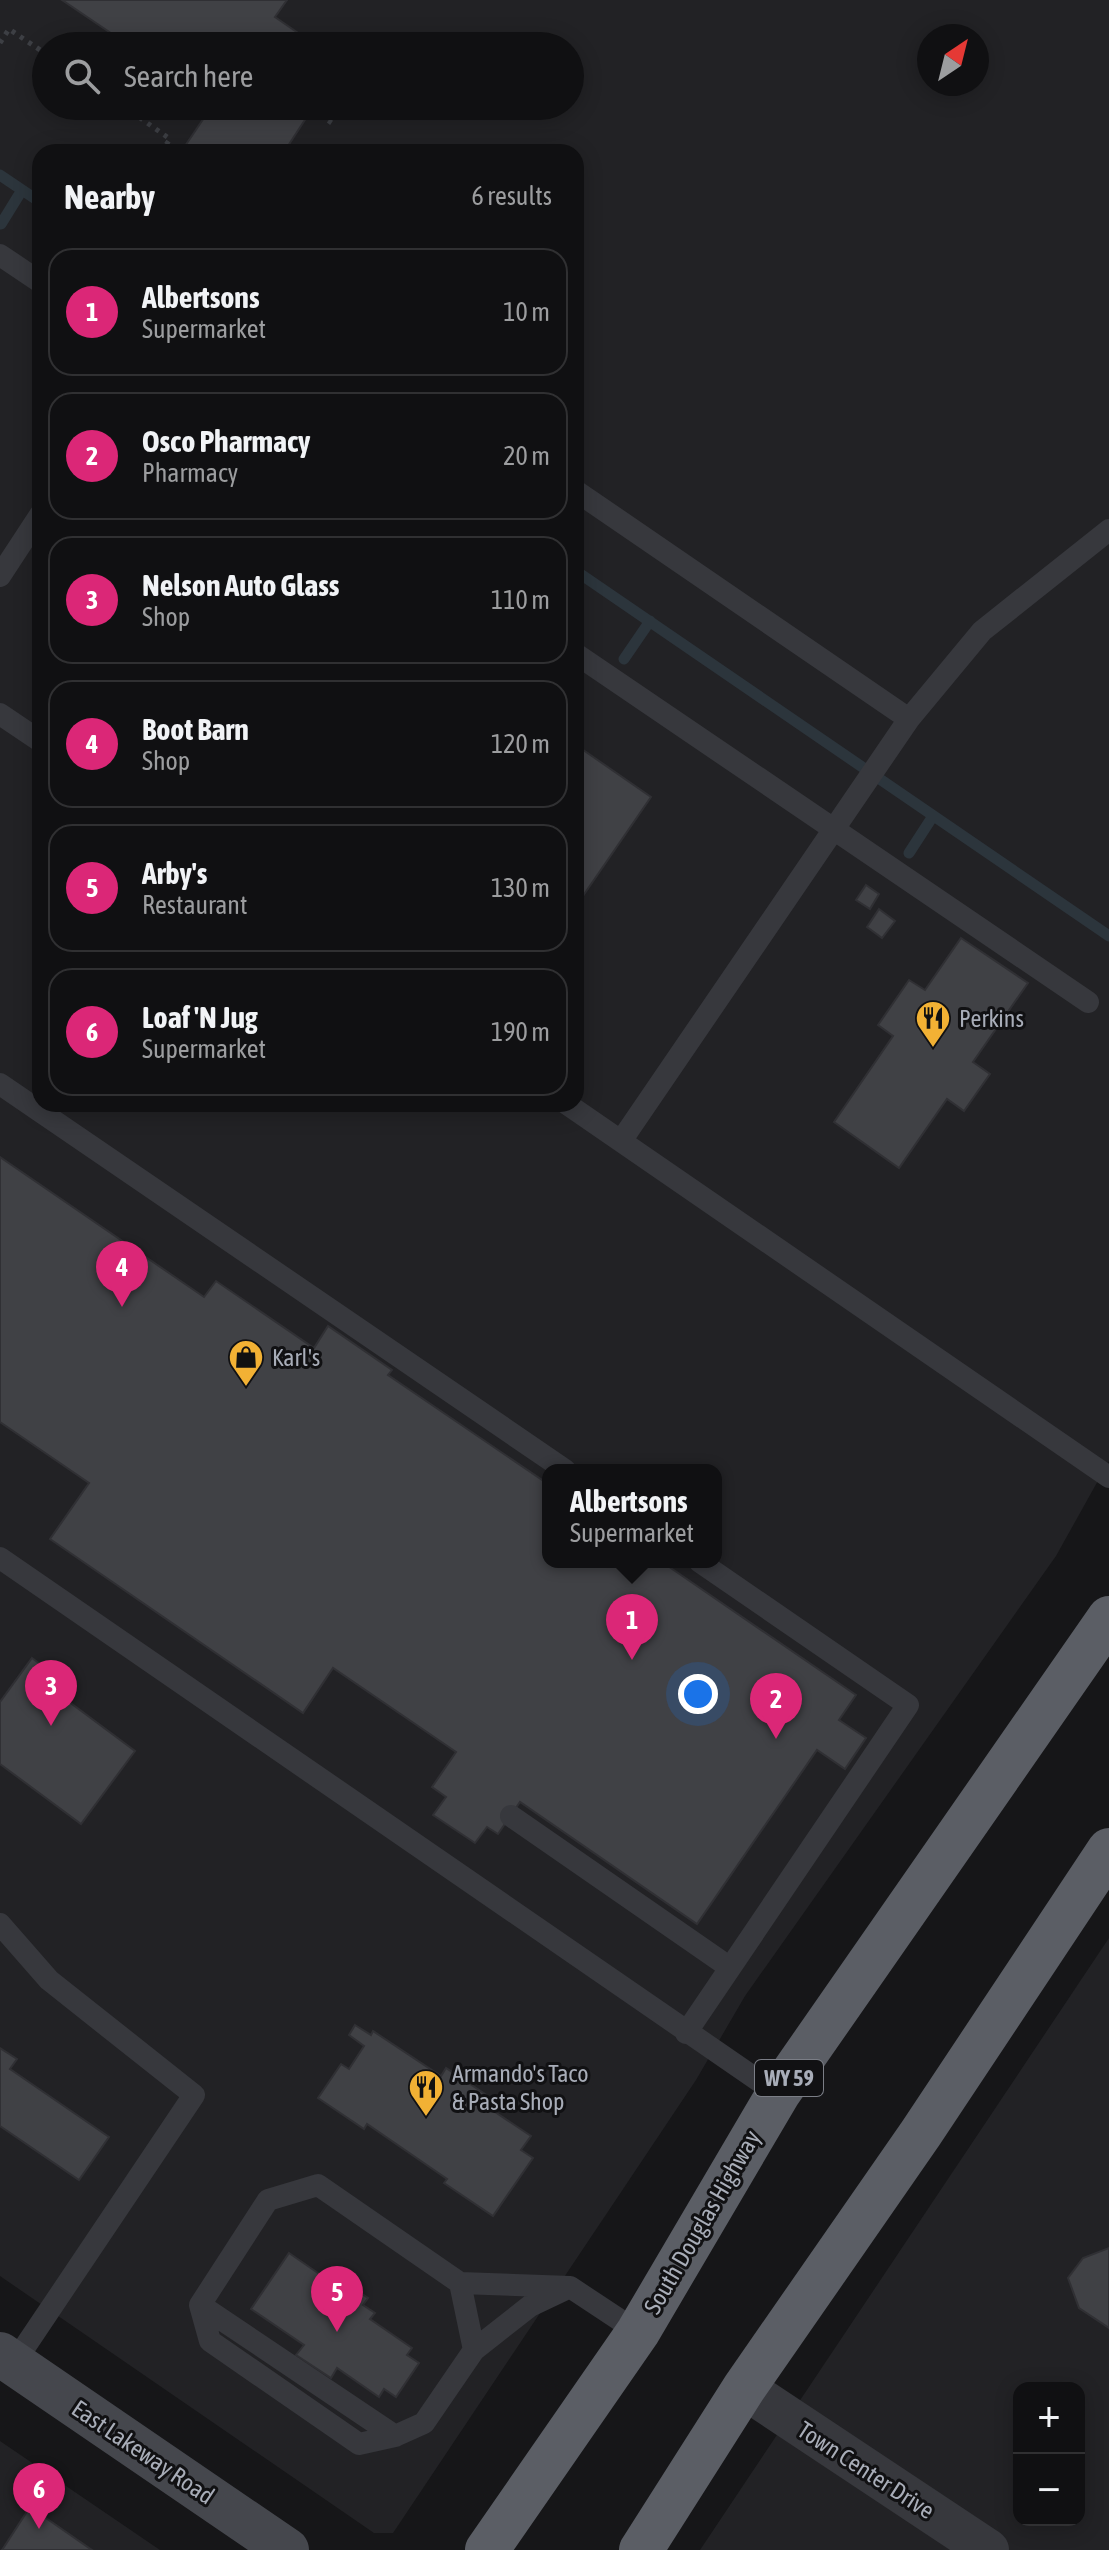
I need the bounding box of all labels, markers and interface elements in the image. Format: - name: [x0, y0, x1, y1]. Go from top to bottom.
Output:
- north arrow: [917, 24, 989, 96]
- search box: [32, 32, 584, 120]
- icon: search: [60, 54, 104, 98]
- text: Search here: [124, 59, 253, 93]
- text: Nearby: [64, 177, 155, 216]
- text: 6 results: [471, 181, 552, 211]
- text: Albertsons: [142, 280, 260, 314]
- text: 1: [86, 297, 98, 327]
- text: 10 m: [503, 297, 550, 327]
- text: Supermarket: [142, 314, 266, 344]
- text: Osco Pharmacy: [142, 424, 310, 458]
- text: 2: [86, 441, 98, 471]
- text: 20 m: [503, 441, 550, 471]
- text: Pharmacy: [142, 458, 238, 488]
- text: Nelson Auto Glass: [142, 568, 339, 602]
- text: 3: [86, 585, 98, 615]
- text: 110 m: [491, 585, 550, 615]
- text: Shop: [142, 602, 190, 632]
- text: Boot Barn: [142, 712, 249, 746]
- text: 4: [86, 729, 98, 759]
- text: 120 m: [491, 729, 550, 759]
- text: Shop: [142, 746, 190, 776]
- text: Arby's: [142, 856, 207, 890]
- text: 5: [86, 873, 98, 903]
- text: 130 m: [491, 873, 550, 903]
- text: Restaurant: [142, 890, 247, 920]
- restaurant icon: Perkins: [914, 999, 952, 1049]
- text: Loaf 'N Jug: [142, 1000, 258, 1034]
- place label: Perkins: [959, 1005, 1024, 1032]
- text: 6: [86, 1017, 98, 1047]
- text: 190 m: [491, 1017, 550, 1047]
- text: Supermarket: [142, 1034, 266, 1064]
- pin: 4: [96, 1241, 148, 1307]
- shop icon: Karl's: [227, 1338, 265, 1388]
- place label: Karl's: [272, 1344, 320, 1371]
- popup: [542, 1464, 722, 1568]
- text: Albertsons: [570, 1484, 688, 1518]
- text: Supermarket: [570, 1518, 694, 1548]
- pin: 1: [606, 1594, 658, 1660]
- pin: 3: [25, 1660, 77, 1726]
- pin: 2: [750, 1673, 802, 1739]
- your location: [678, 1674, 718, 1714]
- place label: Armando's Taco & Pasta Shop: [452, 2060, 589, 2115]
- road number: WY 59: [755, 2060, 823, 2096]
- restaurant icon: Armando's Taco & Pasta Shop: [407, 2068, 445, 2118]
- street label: South Douglas Highway: [638, 2125, 766, 2318]
- pin: 5: [311, 2266, 363, 2332]
- map controls: [1013, 2382, 1085, 2526]
- button: +: [1013, 2382, 1085, 2454]
- street label: East Lakeway Road: [67, 2395, 219, 2509]
- street label: Town Center Drive: [793, 2416, 939, 2524]
- button: −: [1013, 2454, 1085, 2526]
- pin: 6: [13, 2463, 65, 2529]

